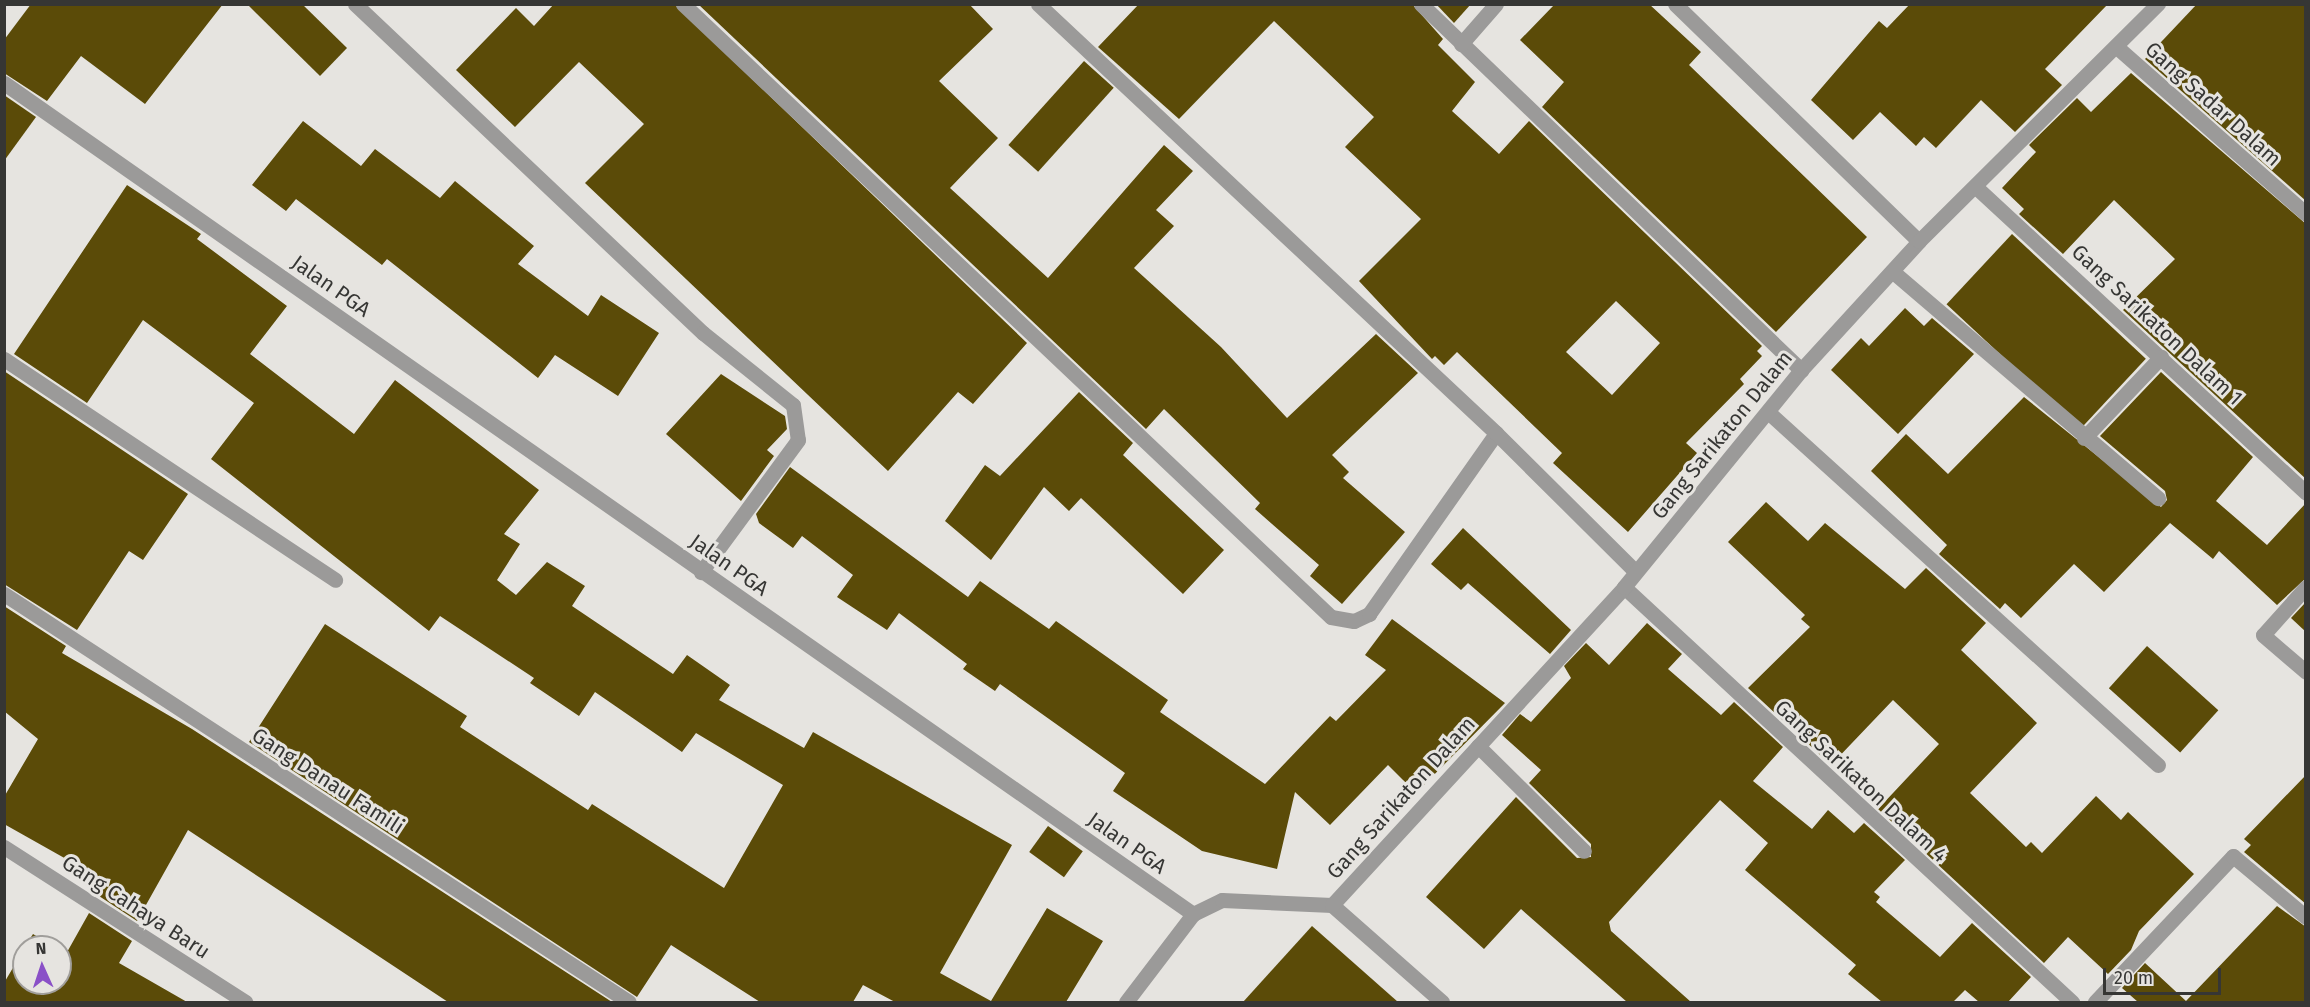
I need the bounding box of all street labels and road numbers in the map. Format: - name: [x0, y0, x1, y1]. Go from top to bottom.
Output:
- street label: Gang Sadar Dalam: [2140, 36, 2286, 172]
- street label: Gang Sarikaton Dalam 1: [2066, 239, 2248, 411]
- street label: Jalan PGA: [287, 250, 375, 322]
- street label: Gang Sarikaton Dalam: [1646, 346, 1798, 524]
- street label: Jalan PGA: [685, 529, 773, 601]
- street label: Gang Sarikaton Dalam 4: [1770, 695, 1952, 867]
- street label: Gang Sarikaton Dalam: [1322, 712, 1480, 884]
- street label: Gang Danau Famili: [247, 722, 409, 840]
- street label: Jalan PGA: [1083, 807, 1171, 879]
- street label: Gang Cahaya Baru: [57, 850, 215, 964]

